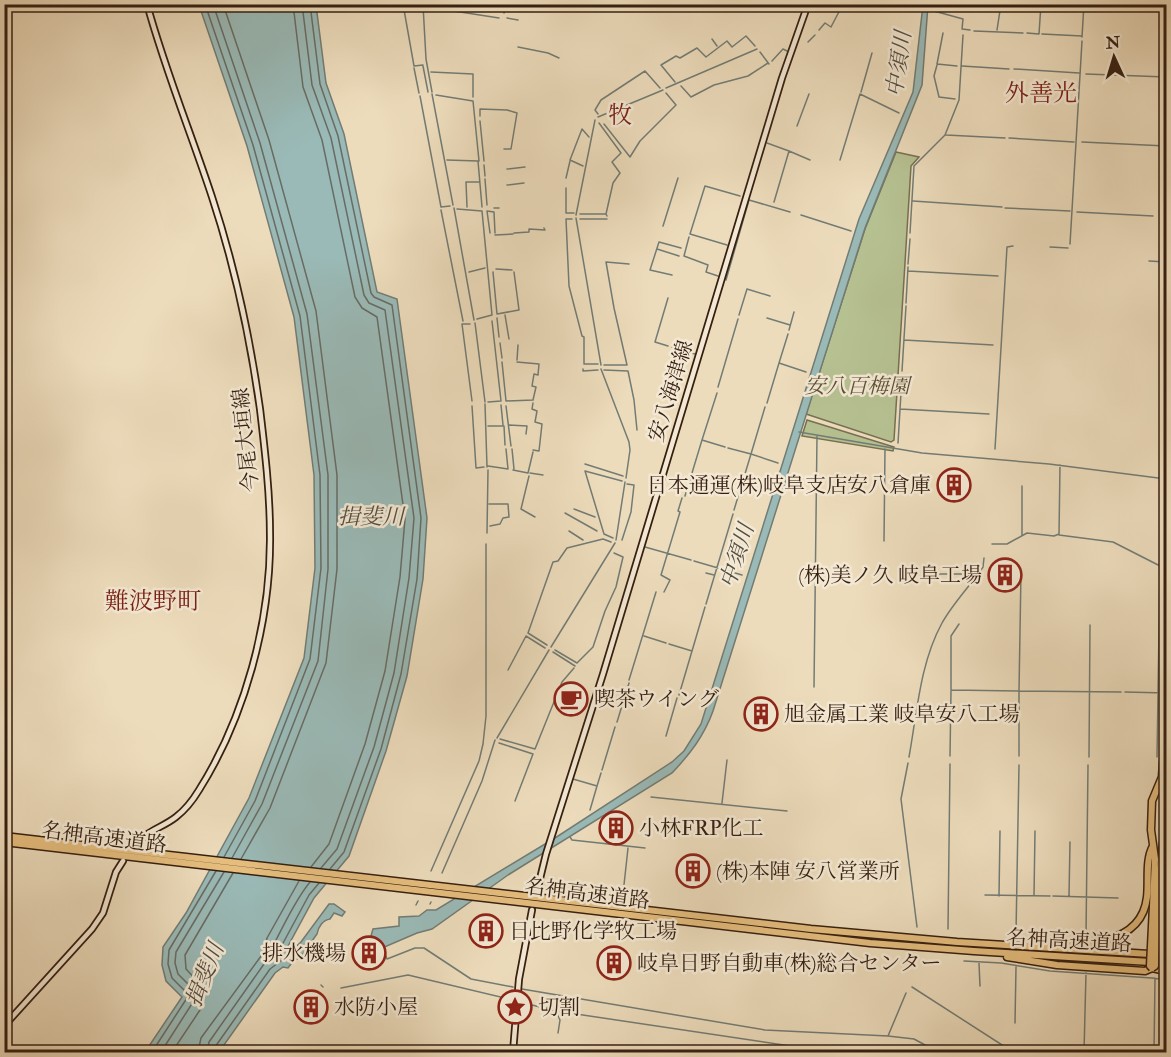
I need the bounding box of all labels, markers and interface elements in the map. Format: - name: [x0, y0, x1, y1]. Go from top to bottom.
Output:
- water label: 中須川: [881, 27, 918, 99]
- north arrow: [1084, 27, 1144, 87]
- text: N: [1104, 33, 1122, 54]
- district label: 外善光: [1005, 78, 1077, 109]
- district label: 牧: [608, 100, 632, 131]
- street label: 安八海津線: [643, 337, 699, 445]
- park label: 安八百梅園: [805, 373, 912, 400]
- street label: 今尾大垣線: [227, 386, 265, 494]
- building icon: 日本通運(株)岐阜支店安八倉庫: [936, 467, 972, 503]
- place label: 日本通運(株)岐阜支店安八倉庫: [647, 472, 931, 499]
- water label: 揖斐川: [338, 503, 406, 531]
- water label: 中須川: [713, 518, 761, 592]
- building icon: (株)美ノ久 岐阜工場: [987, 557, 1023, 593]
- place label: (株)美ノ久 岐阜工場: [798, 562, 982, 589]
- district label: 難波野町: [105, 586, 201, 617]
- cafe icon: 喫茶ウイング: [553, 681, 589, 717]
- place label: 喫茶ウイング: [594, 686, 719, 713]
- building icon: 旭金属工業 岐阜安八工場: [743, 696, 779, 732]
- place label: 旭金属工業 岐阜安八工場: [784, 701, 1019, 728]
- building icon: 小林FRP化工: [598, 810, 634, 846]
- place label: 小林FRP化工: [639, 815, 764, 842]
- street label: 名神高速道路: [40, 817, 168, 859]
- building icon: (株)本陣 安八営業所: [675, 853, 711, 889]
- place label: (株)本陣 安八営業所: [716, 858, 900, 885]
- street label: 名神高速道路: [523, 873, 651, 915]
- building icon: 日比野化学牧工場: [468, 913, 504, 949]
- place label: 日比野化学牧工場: [509, 918, 677, 945]
- street label: 名神高速道路: [1005, 924, 1133, 958]
- building icon: 排水機場: [351, 935, 387, 971]
- water label: 揖斐川: [180, 937, 231, 1011]
- place label: 排水機場: [262, 940, 346, 967]
- building icon: 岐阜日野自動車(株)総合センター: [596, 945, 632, 981]
- place label: 岐阜日野自動車(株)総合センター: [637, 950, 942, 977]
- building icon: 水防小屋: [293, 989, 329, 1025]
- place icon: 切割: [497, 989, 533, 1025]
- place label: 水防小屋: [334, 994, 418, 1021]
- place label: 切割: [538, 994, 580, 1021]

